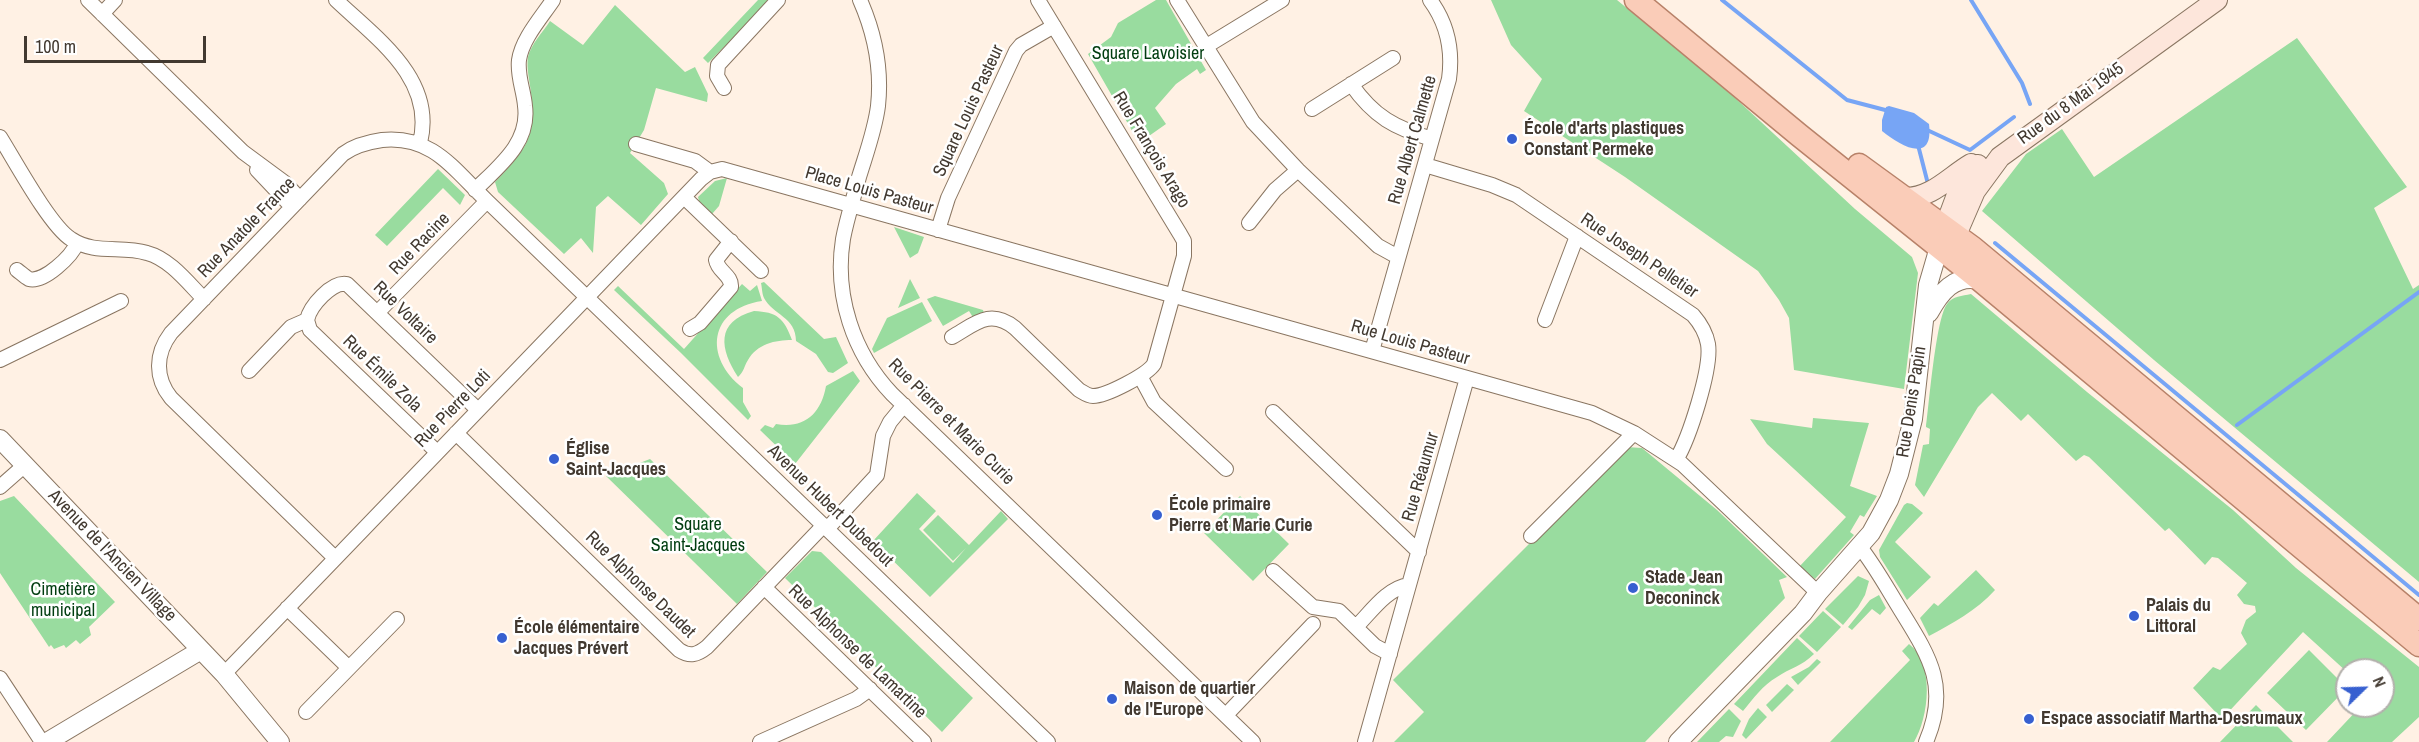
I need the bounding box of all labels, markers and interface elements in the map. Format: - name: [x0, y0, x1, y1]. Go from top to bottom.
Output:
- scale bar: [27, 24, 208, 62]
- text: 100 m: [35, 34, 76, 59]
- street label: Square Louis Pasteur: [929, 42, 1009, 180]
- park label: Square Lavoisier: [1092, 43, 1204, 65]
- street label: Rue du 8 Mai 1945: [2014, 58, 2128, 150]
- street label: Rue Albert Calmette: [1384, 73, 1442, 207]
- street label: Rue François Arago: [1108, 88, 1194, 212]
- place label: École d'arts plastiques Constant Permeke: [1524, 118, 1684, 160]
- marker: École d'arts plastiques Constant Permeke: [1505, 132, 1519, 146]
- street label: Place Louis Pasteur: [803, 162, 935, 220]
- street label: Rue Anatole France: [194, 173, 300, 283]
- street label: Rue Racine: [385, 208, 455, 280]
- street label: Rue Joseph Pelletier: [1576, 209, 1702, 303]
- street label: Rue Voltaire: [368, 277, 442, 349]
- street label: Rue Louis Pasteur: [1348, 316, 1472, 370]
- street label: Rue Émile Zola: [338, 331, 426, 417]
- street label: Rue Denis Papin: [1893, 345, 1931, 459]
- street label: Rue Pierre et Marie Curie: [883, 354, 1019, 490]
- street label: Rue Pierre Loti: [410, 365, 496, 453]
- street label: Rue Réaumur: [1398, 430, 1444, 524]
- place label: Église Saint-Jacques: [566, 438, 666, 480]
- street label: Avenue Hubert Dubedout: [763, 440, 897, 572]
- marker: Église Saint-Jacques: [547, 452, 561, 466]
- street label: Avenue de l'Ancien Village: [43, 485, 181, 627]
- place label: École primaire Pierre et Marie Curie: [1169, 494, 1313, 536]
- marker: École primaire Pierre et Marie Curie: [1150, 508, 1164, 522]
- park label: Square Saint-Jacques: [651, 514, 745, 556]
- street label: Rue Alphonse Daudet: [581, 527, 699, 643]
- place label: Stade Jean Deconinck: [1645, 567, 1723, 610]
- park label: Cimetière municipal: [31, 579, 95, 622]
- street label: Rue Alphonse de Lamartine: [783, 580, 931, 724]
- marker: Stade Jean Deconinck: [1626, 581, 1640, 595]
- place label: Palais du Littoral: [2146, 595, 2211, 638]
- marker: Palais du Littoral: [2127, 609, 2141, 623]
- place label: École élémentaire Jacques Prévert: [514, 617, 640, 660]
- marker: École élémentaire Jacques Prévert: [495, 631, 509, 645]
- north arrow: [2335, 658, 2395, 718]
- text: N: [2368, 673, 2392, 690]
- place label: Maison de quartier de l'Europe: [1124, 678, 1255, 720]
- marker: Maison de quartier de l'Europe: [1105, 692, 1119, 706]
- place label: Espace associatif Martha-Desrumaux: [2041, 708, 2303, 730]
- marker: Espace associatif Martha-Desrumaux: [2022, 712, 2036, 726]

